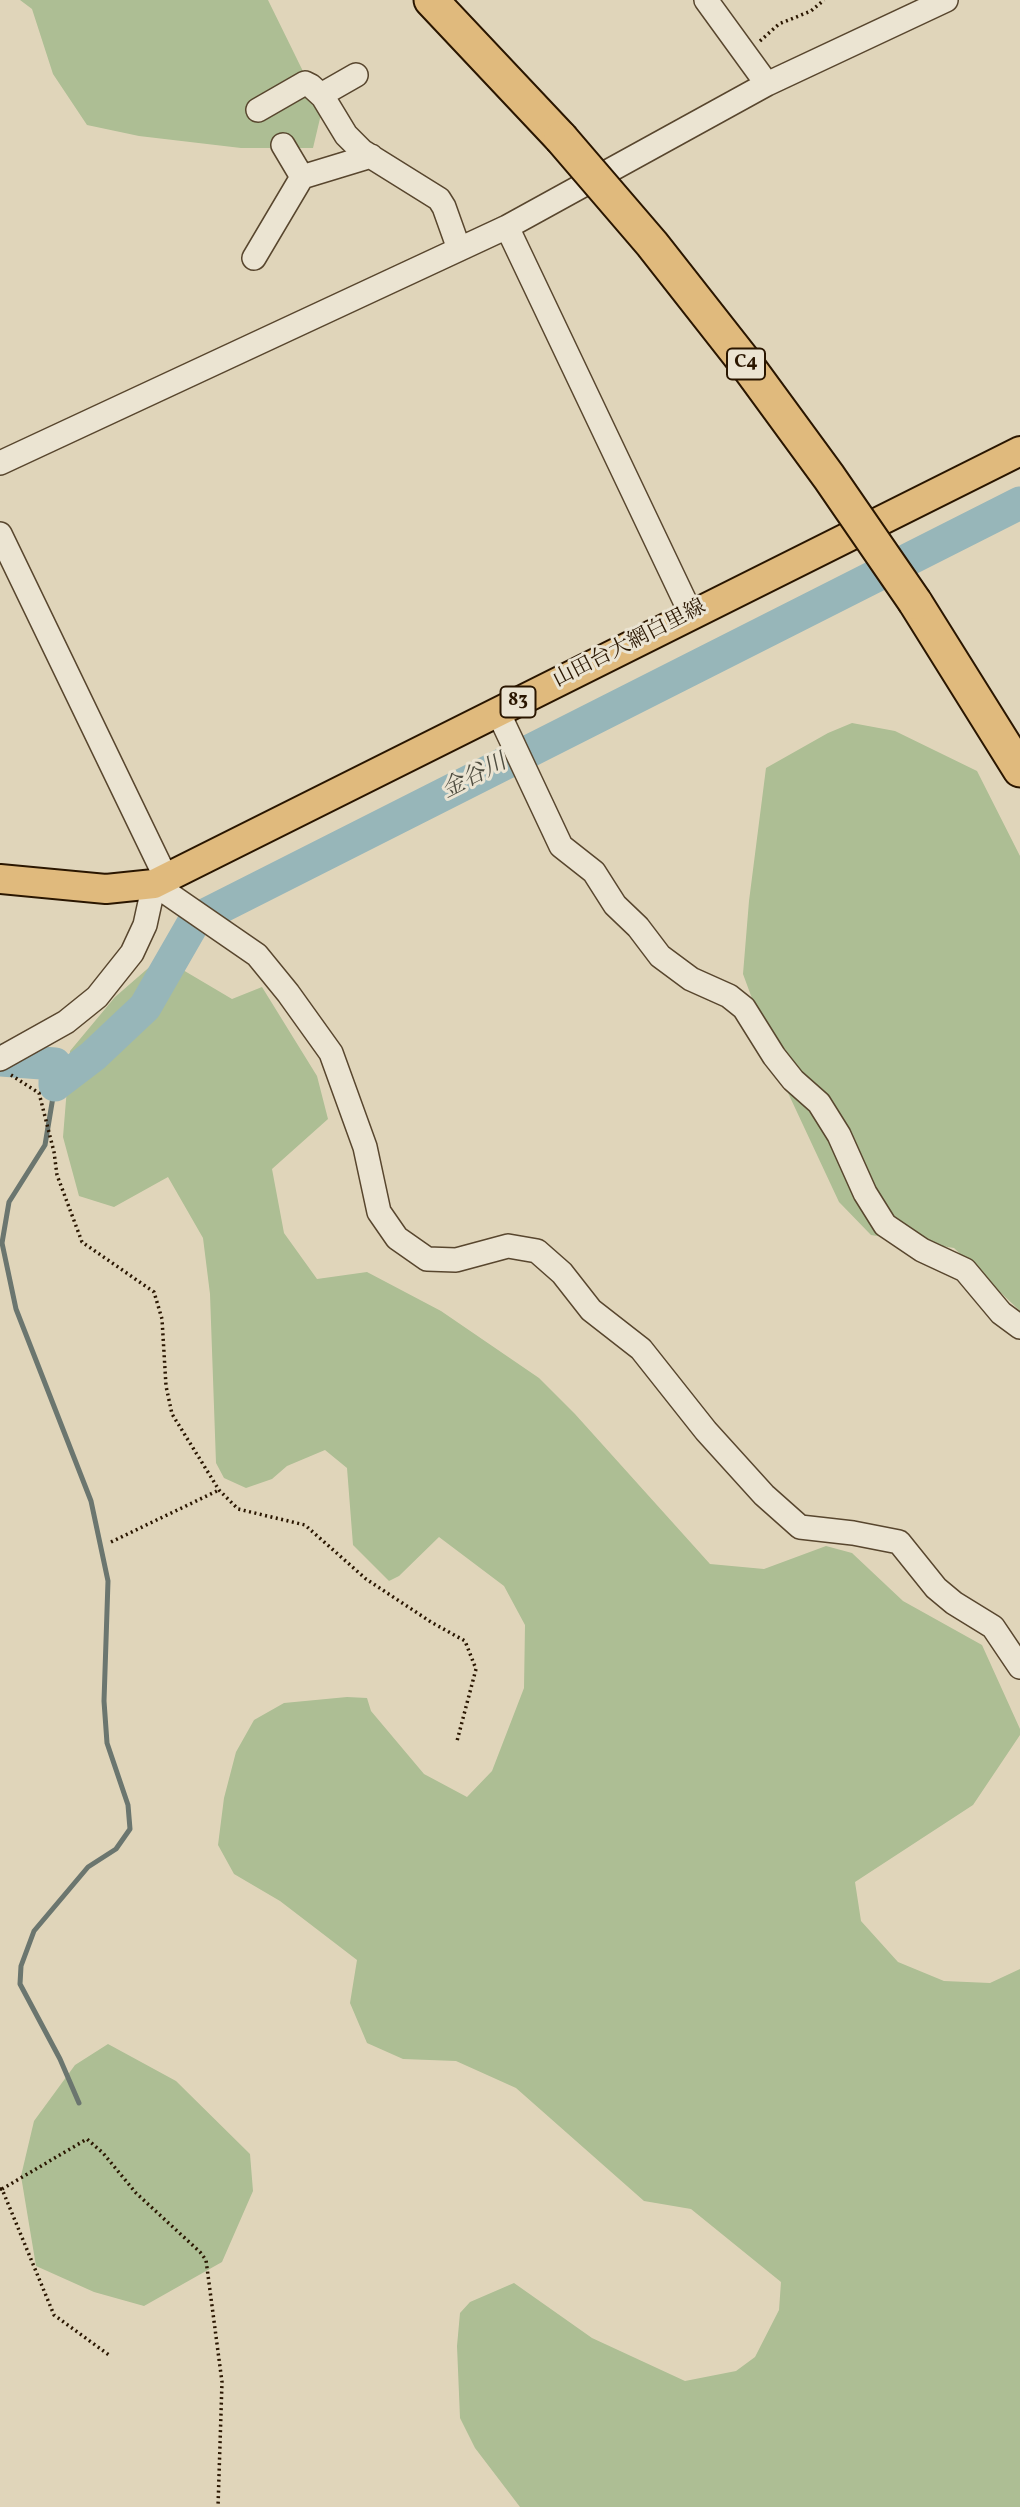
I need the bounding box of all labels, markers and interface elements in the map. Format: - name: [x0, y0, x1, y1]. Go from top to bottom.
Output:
- road number: C4: [727, 348, 765, 380]
- street label: 山田台大網白里線: [549, 596, 711, 694]
- road number: 83: [500, 687, 536, 718]
- water label: 金谷川: [438, 750, 512, 806]

